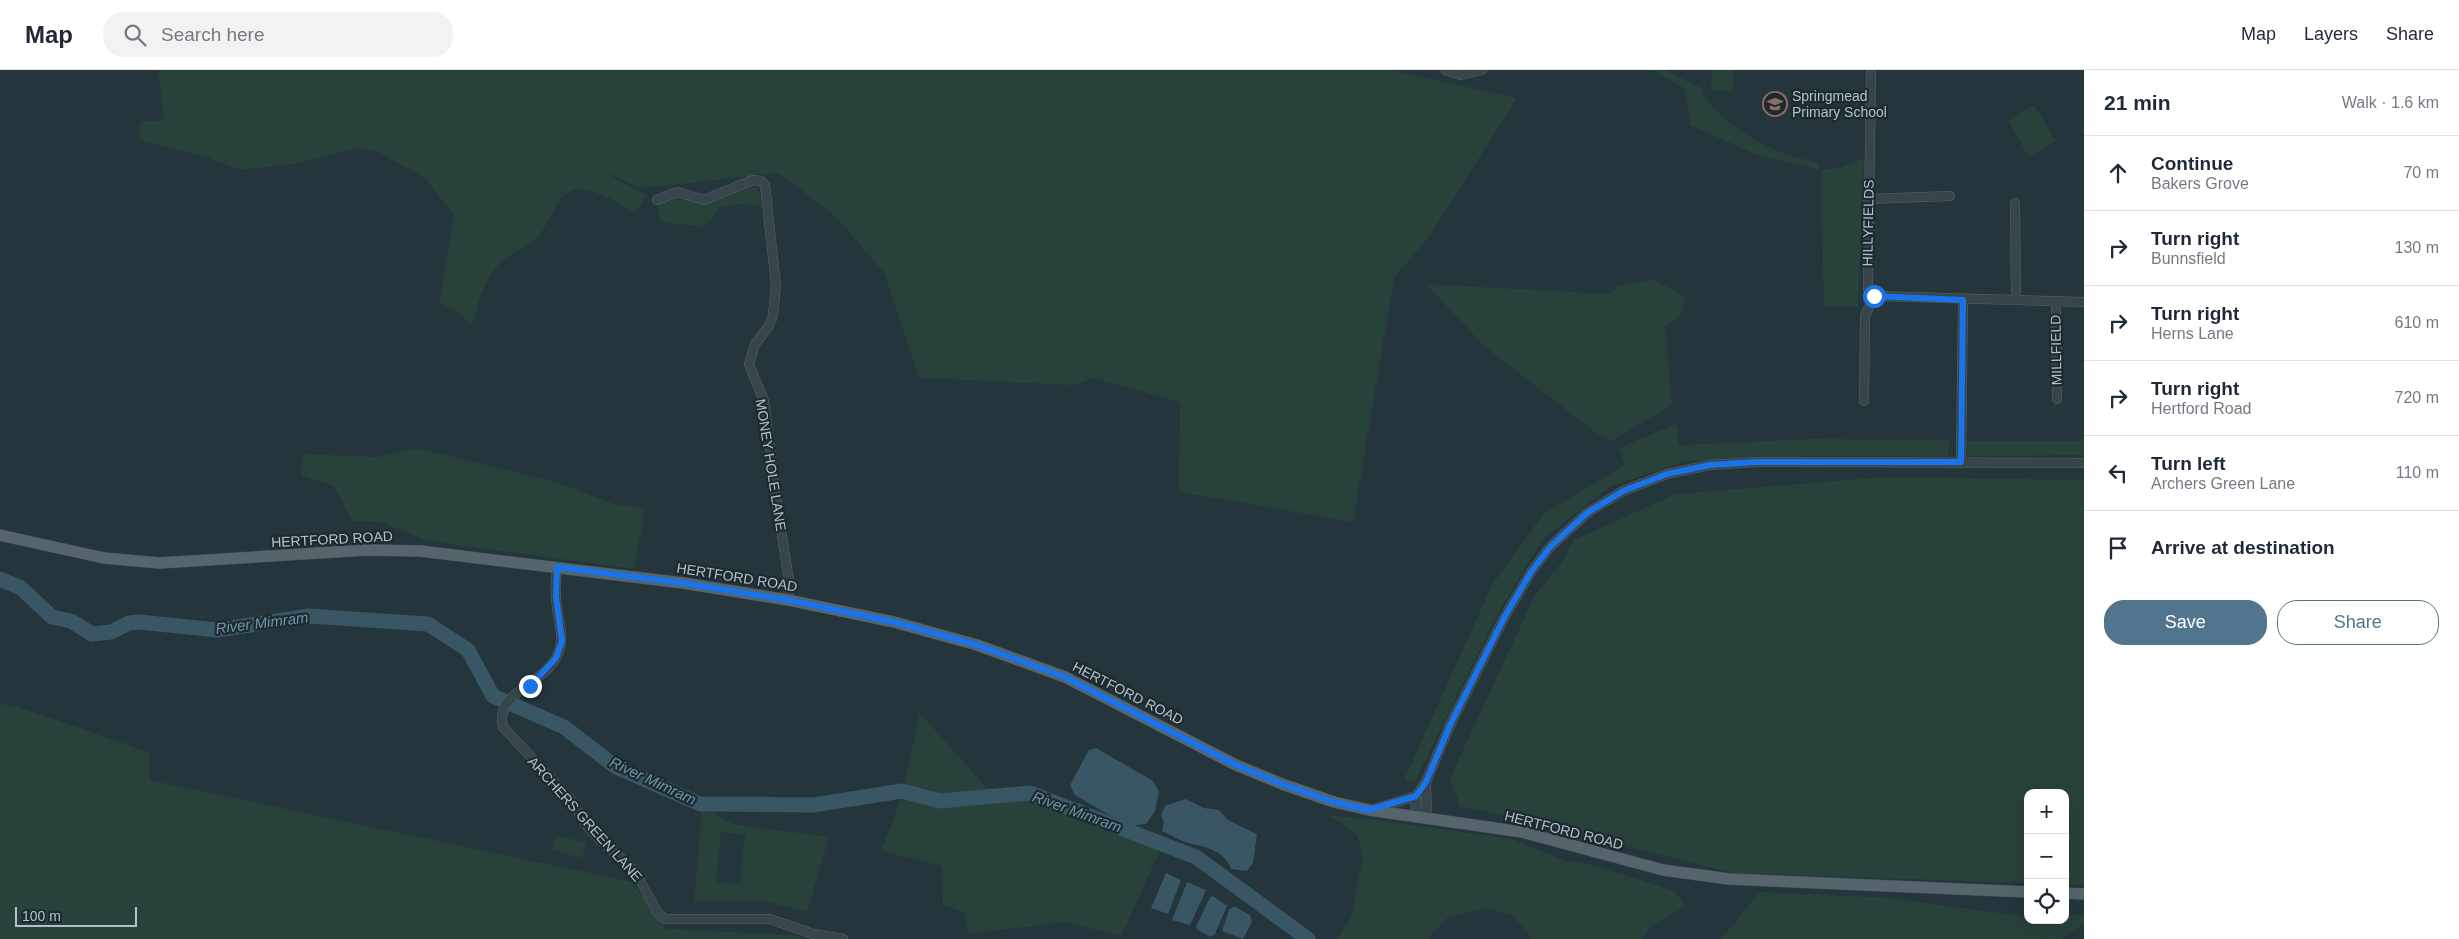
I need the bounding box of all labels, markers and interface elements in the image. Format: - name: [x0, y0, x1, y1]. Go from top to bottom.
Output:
- search box: [103, 12, 453, 57]
- text: Map: [25, 21, 73, 48]
- icon: search: [121, 21, 149, 49]
- text: Search here: [161, 24, 265, 45]
- text: Map: [2241, 24, 2276, 44]
- text: Layers: [2304, 24, 2358, 44]
- text: Share: [2386, 24, 2434, 44]
- place label: Springmead Primary School: [1792, 88, 1887, 120]
- school or university icon: Springmead Primary School: [1762, 91, 1788, 117]
- text: 21 min: [2104, 91, 2171, 114]
- text: Walk · 1.6 km: [2342, 94, 2439, 111]
- text: Continue: [2151, 153, 2233, 174]
- icon: ahead: [2104, 159, 2132, 187]
- text: 70 m: [2403, 164, 2439, 181]
- text: Bakers Grove: [2151, 175, 2249, 192]
- street label: HILLYFIELDS: [1859, 179, 1877, 267]
- text: Turn right: [2151, 228, 2239, 249]
- icon: right: [2104, 234, 2132, 262]
- text: 130 m: [2395, 239, 2439, 256]
- text: Bunnsfield: [2151, 250, 2226, 267]
- route start: [1863, 285, 1886, 308]
- text: Turn right: [2151, 303, 2239, 324]
- icon: right: [2104, 309, 2132, 337]
- street label: MILLFIELD: [2047, 314, 2065, 386]
- text: 610 m: [2395, 314, 2439, 331]
- text: Herns Lane: [2151, 325, 2234, 342]
- text: Turn right: [2151, 378, 2239, 399]
- icon: right: [2104, 384, 2132, 412]
- text: 720 m: [2395, 389, 2439, 406]
- street label: MONEY HOLE LANE: [753, 398, 789, 532]
- text: Hertford Road: [2151, 400, 2252, 417]
- text: Turn left: [2151, 453, 2226, 474]
- icon: left: [2104, 459, 2132, 487]
- text: 110 m: [2396, 464, 2439, 481]
- text: Archers Green Lane: [2151, 475, 2295, 492]
- street label: HERTFORD ROAD: [271, 528, 393, 550]
- icon: arrive: [2104, 534, 2132, 562]
- text: Arrive at destination: [2151, 537, 2335, 558]
- street label: HERTFORD ROAD: [676, 560, 798, 594]
- button: Save: [2104, 600, 2267, 645]
- button: Share: [2277, 600, 2439, 645]
- water label: River Mimram: [215, 608, 309, 637]
- street label: HERTFORD ROAD: [1070, 658, 1186, 728]
- route end: [519, 675, 542, 698]
- street label: ARCHERS GREEN LANE: [525, 753, 645, 885]
- water label: River Mimram: [607, 753, 699, 808]
- water label: River Mimram: [1030, 788, 1124, 835]
- map controls: [2024, 789, 2069, 924]
- button: +: [2024, 789, 2069, 834]
- street label: HERTFORD ROAD: [1503, 807, 1625, 853]
- button: −: [2024, 834, 2069, 879]
- button: locate: [2024, 879, 2069, 924]
- scale bar: [15, 904, 138, 927]
- text: 100 m: [22, 908, 61, 924]

